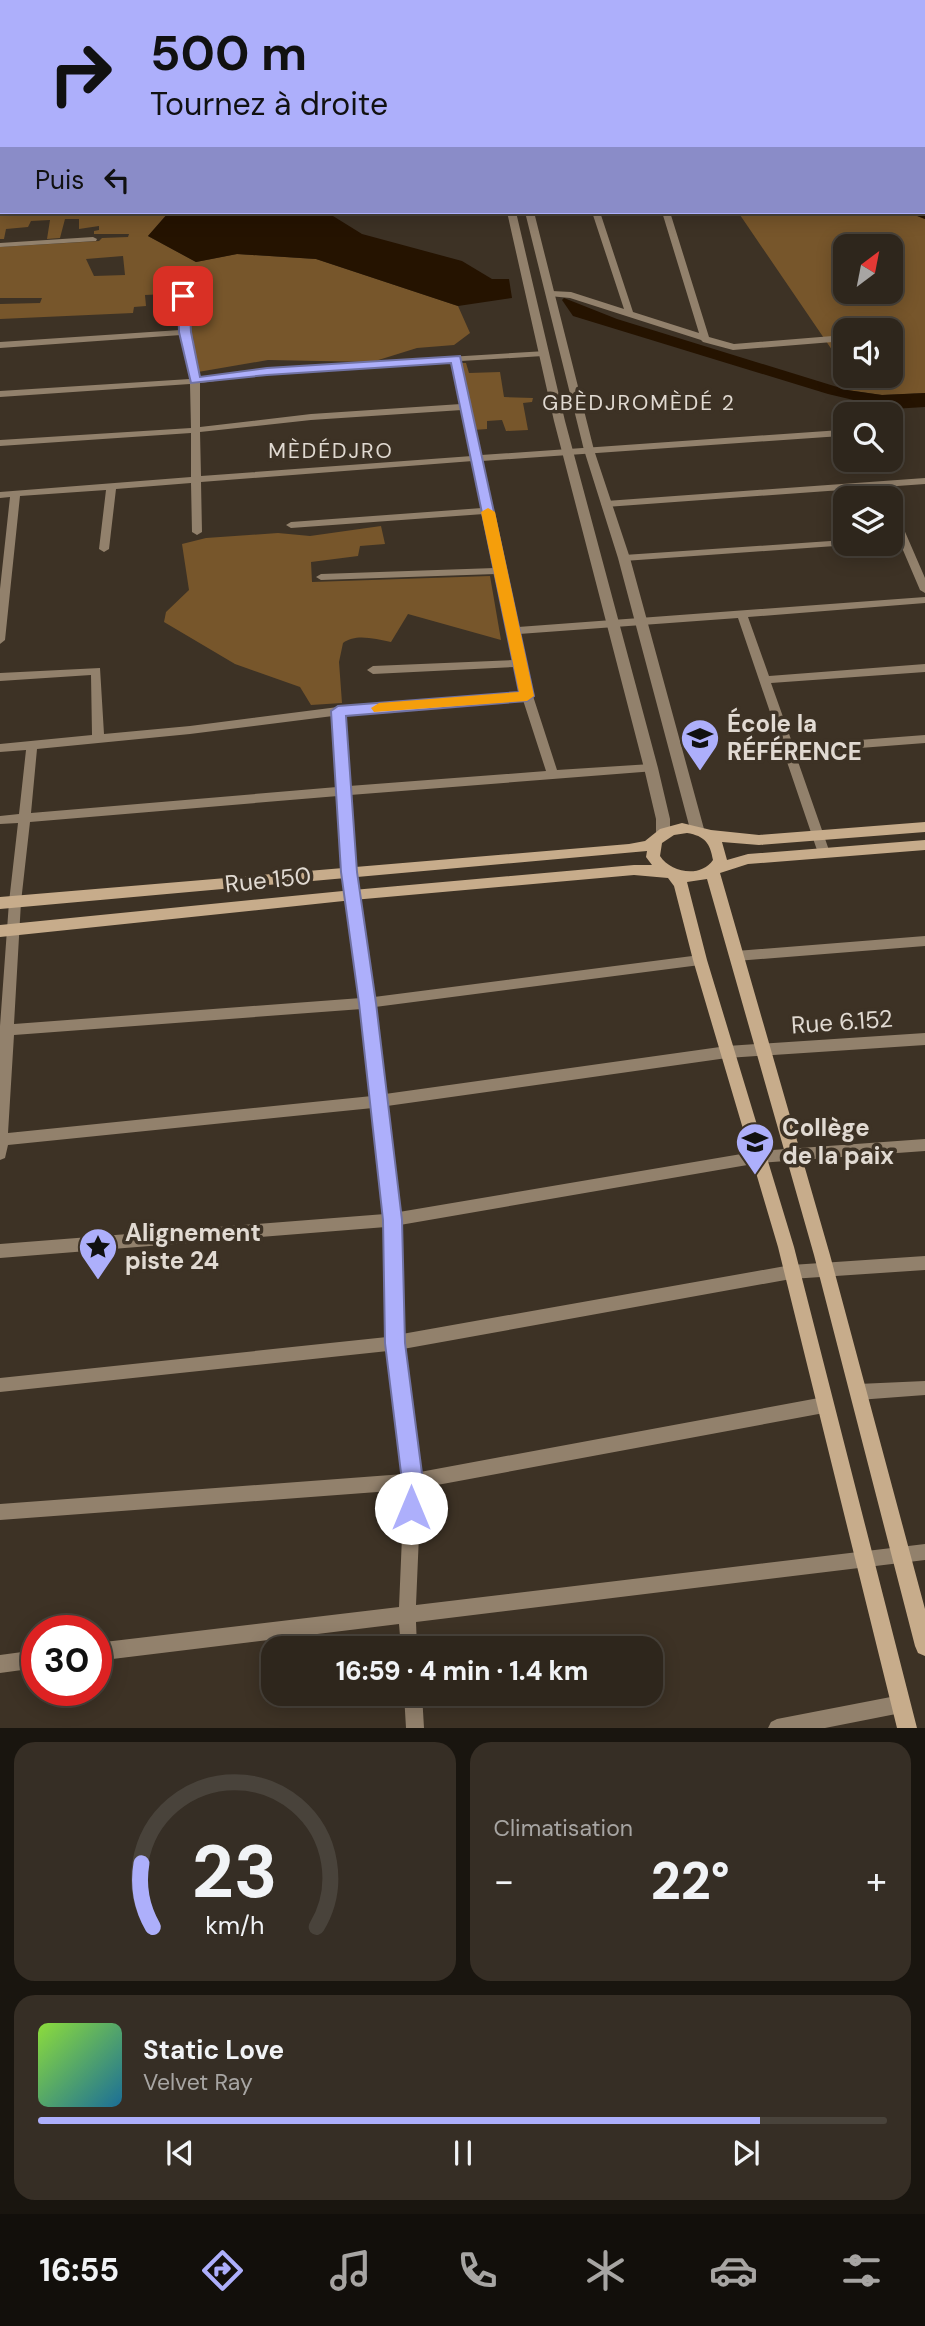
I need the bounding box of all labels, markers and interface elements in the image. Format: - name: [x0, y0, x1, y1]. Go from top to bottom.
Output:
- text: 500 m: [150, 21, 307, 85]
- icon: right: [35, 28, 126, 119]
- text: Tournez à droite: [150, 83, 388, 125]
- icon: left: [98, 161, 136, 199]
- text: Puis: [35, 163, 84, 197]
- north arrow: [833, 234, 903, 304]
- map controls: [833, 234, 903, 556]
- pin: [153, 266, 213, 326]
- icon: arrive: [164, 277, 202, 315]
- button: sound: [833, 318, 903, 388]
- district label: GBÈDJROMÈDÉ 2: [542, 389, 736, 417]
- button: search: [833, 402, 903, 472]
- district label: MÈDÉDJRO: [268, 437, 394, 465]
- button: layers: [833, 486, 903, 556]
- place label: École la RÉFÉRENCE: [727, 707, 862, 767]
- school or university icon: École la RÉFÉRENCE: [679, 717, 721, 772]
- street label: Rue 150: [223, 860, 313, 899]
- street label: Rue 6.152: [790, 1002, 894, 1041]
- place label: Collège de la paix: [782, 1112, 894, 1171]
- school or university icon: Collège de la paix: [734, 1121, 776, 1176]
- place label: Alignement piste 24: [125, 1217, 261, 1276]
- place icon: Alignement piste 24: [77, 1226, 119, 1281]
- position arrow: [374, 1471, 448, 1545]
- speed limit sign: 30: [21, 1615, 112, 1706]
- text: 16:59 · 4 min · 1.4 km: [336, 1654, 588, 1688]
- text: Climatisation: [494, 1813, 633, 1843]
- text: 23: [192, 1826, 278, 1921]
- text: 22°: [651, 1847, 730, 1915]
- text: −: [494, 1856, 514, 1906]
- text: +: [866, 1856, 887, 1906]
- text: km/h: [205, 1909, 264, 1942]
- text: Static Love: [143, 2033, 284, 2067]
- text: Velvet Ray: [143, 2067, 253, 2097]
- icon: previous: [161, 2134, 199, 2172]
- icon: pause: [444, 2134, 482, 2172]
- icon: next: [727, 2134, 765, 2172]
- icon: directions: [198, 2246, 247, 2295]
- icon: music: [326, 2246, 375, 2295]
- icon: phone: [453, 2246, 502, 2295]
- icon: climate: [581, 2246, 630, 2295]
- icon: car: [709, 2246, 758, 2295]
- icon: filters: [837, 2246, 886, 2295]
- text: 16:55: [39, 2249, 119, 2291]

